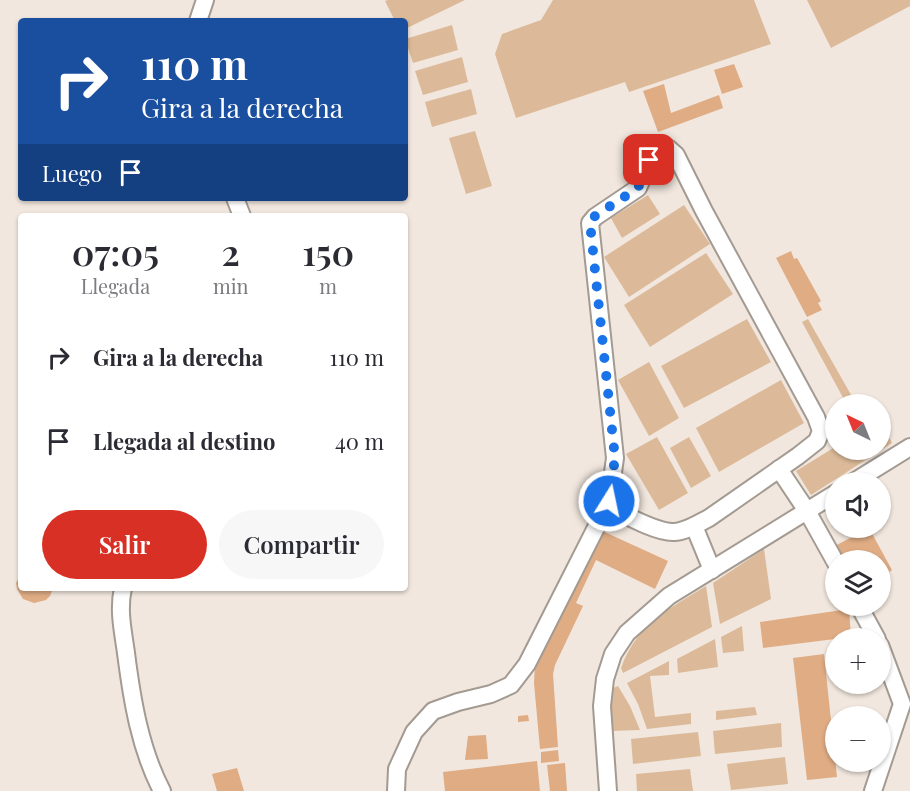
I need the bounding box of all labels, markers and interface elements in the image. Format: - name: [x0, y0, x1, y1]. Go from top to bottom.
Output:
- text: 110 m: [141, 35, 248, 91]
- icon: right: [42, 42, 120, 120]
- text: Gira a la derecha: [141, 89, 343, 125]
- pin: [623, 134, 674, 185]
- icon: arrive: [632, 143, 665, 176]
- icon: arrive: [114, 156, 147, 189]
- text: Luego: [42, 158, 102, 188]
- text: 07:05: [72, 227, 159, 275]
- text: 2: [222, 227, 240, 275]
- text: 150: [302, 227, 354, 275]
- text: Llegada: [81, 272, 150, 299]
- text: min: [213, 272, 248, 299]
- text: m: [319, 272, 337, 299]
- icon: right: [42, 341, 75, 374]
- text: Gira a la derecha: [93, 342, 263, 372]
- text: 110 m: [330, 342, 384, 372]
- north arrow: [825, 394, 891, 460]
- map controls: [825, 394, 891, 772]
- icon: arrive: [42, 425, 75, 458]
- text: Llegada al destino: [93, 426, 275, 456]
- text: 40 m: [335, 426, 384, 456]
- position arrow: [577, 469, 641, 533]
- button: sound: [825, 472, 891, 538]
- button: Salir: [42, 510, 207, 579]
- button: Compartir: [219, 510, 384, 579]
- button: layers: [825, 550, 891, 616]
- button: +: [825, 628, 891, 694]
- button: −: [825, 706, 891, 772]

